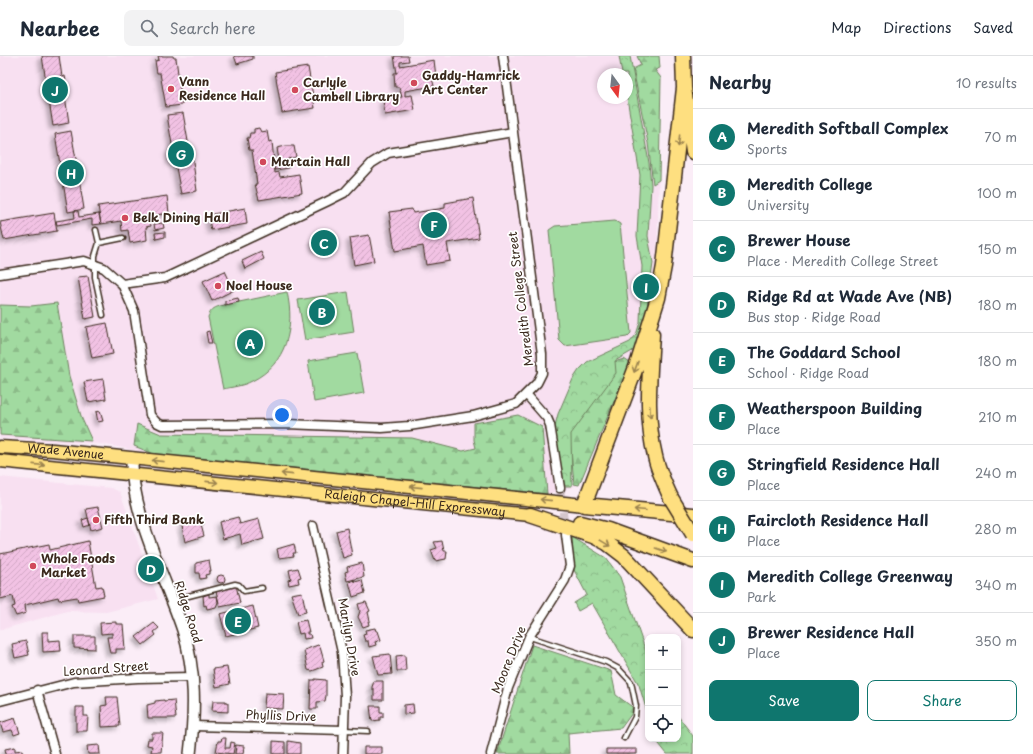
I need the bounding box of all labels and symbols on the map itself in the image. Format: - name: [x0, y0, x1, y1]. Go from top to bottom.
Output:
- place label: Gaddy-Hamrick Art Center: [421, 66, 520, 98]
- north arrow: [597, 68, 633, 104]
- place label: Vann Residence Hall: [179, 72, 265, 104]
- place label: Carlyle Cambell Library: [303, 73, 399, 105]
- pin: J: [42, 75, 68, 105]
- marker: Gaddy-Hamrick Art Center: [409, 78, 419, 88]
- marker: Vann Residence Hall: [166, 84, 176, 94]
- marker: Carlyle Cambell Library: [290, 85, 300, 95]
- one-way arrow: [675, 134, 683, 147]
- pin: G: [168, 139, 194, 169]
- place label: Martain Hall: [271, 152, 350, 170]
- marker: Martain Hall: [258, 157, 268, 167]
- pin: H: [58, 158, 84, 188]
- place label: Belk Dining Hall: [133, 208, 229, 226]
- pin: F: [421, 210, 447, 240]
- marker: Belk Dining Hall: [120, 213, 130, 223]
- pin: C: [311, 228, 337, 258]
- street label: Meredith College Street: [503, 231, 537, 368]
- pin: I: [633, 272, 659, 302]
- place label: Noel House: [226, 276, 293, 294]
- marker: Noel House: [213, 281, 223, 291]
- pin: B: [309, 297, 335, 327]
- pin: A: [237, 328, 263, 358]
- one-way arrow: [631, 361, 639, 373]
- your location: [272, 405, 292, 425]
- one-way arrow: [646, 405, 654, 418]
- street label: Wade Avenue: [27, 439, 105, 463]
- one-way arrow: [152, 457, 165, 465]
- one-way arrow: [32, 461, 45, 469]
- one-way arrow: [281, 470, 294, 478]
- one-way arrow: [205, 478, 218, 486]
- one-way arrow: [410, 483, 423, 491]
- street label: Raleigh Chapel–Hill Expressway: [324, 484, 506, 520]
- one-way arrow: [540, 497, 553, 504]
- one-way arrow: [634, 506, 647, 514]
- place label: Fifth Third Bank: [104, 510, 204, 528]
- marker: Fifth Third Bank: [91, 515, 101, 525]
- one-way arrow: [599, 539, 610, 547]
- one-way arrow: [655, 547, 668, 554]
- place label: Whole Foods Market: [41, 549, 115, 581]
- pin: D: [138, 554, 164, 584]
- marker: Whole Foods Market: [28, 561, 38, 571]
- street label: Ridge Road: [170, 578, 208, 645]
- street label: Marilyn Drive: [334, 596, 366, 677]
- pin: E: [225, 606, 251, 636]
- street label: Moore Drive: [486, 623, 530, 696]
- street label: Leonard Street: [63, 656, 149, 680]
- street label: Phyllis Drive: [245, 705, 317, 725]

